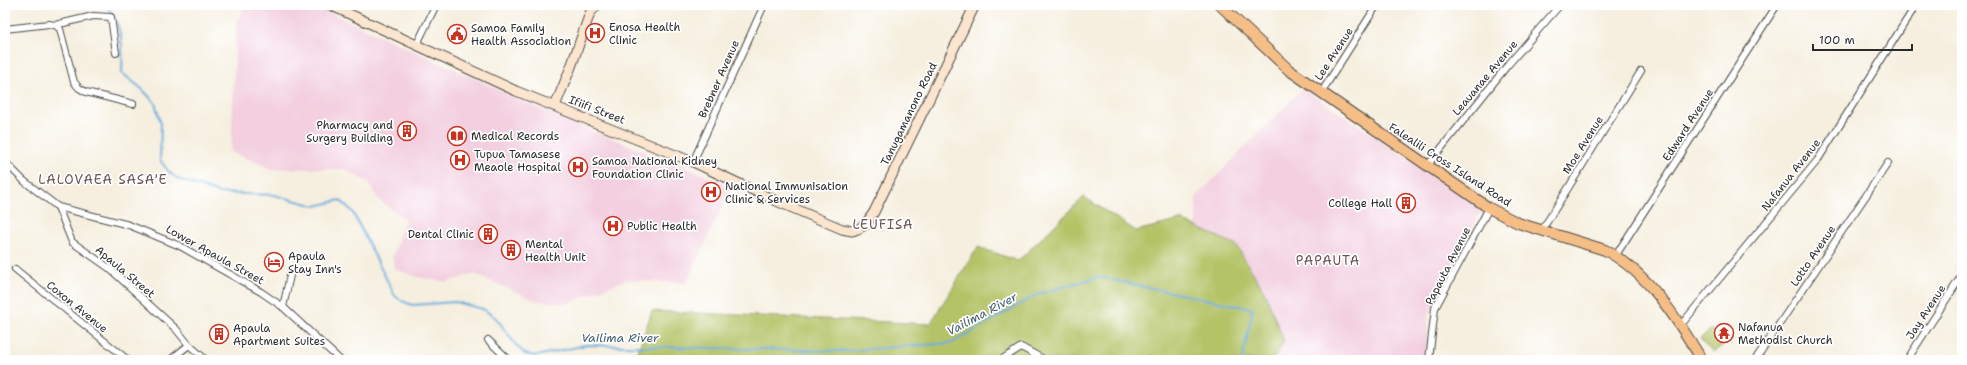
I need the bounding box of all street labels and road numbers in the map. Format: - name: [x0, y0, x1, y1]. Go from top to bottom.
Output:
- street label: Lee Avenue: [1311, 24, 1357, 84]
- street label: Leauanae Avenue: [1449, 37, 1521, 119]
- street label: Brebner Avenue: [695, 38, 743, 120]
- street label: Tanugamanono Road: [877, 60, 941, 168]
- street label: Edward Avenue: [1659, 86, 1717, 164]
- street label: Ifiifi Street: [567, 92, 628, 128]
- street label: Moe Avenue: [1559, 113, 1607, 177]
- street label: Falealili Cross Island Road: [1386, 120, 1514, 210]
- street label: Nafanua Avenue: [1758, 136, 1824, 214]
- street label: Lower Apaula Street: [163, 222, 267, 288]
- street label: Lotto Avenue: [1787, 223, 1839, 289]
- street label: Papauta Avenue: [1422, 224, 1474, 308]
- street label: Apaula Street: [92, 243, 158, 302]
- street label: Coxon Avenue: [43, 278, 111, 336]
- street label: Jay Avenue: [1903, 282, 1949, 342]

